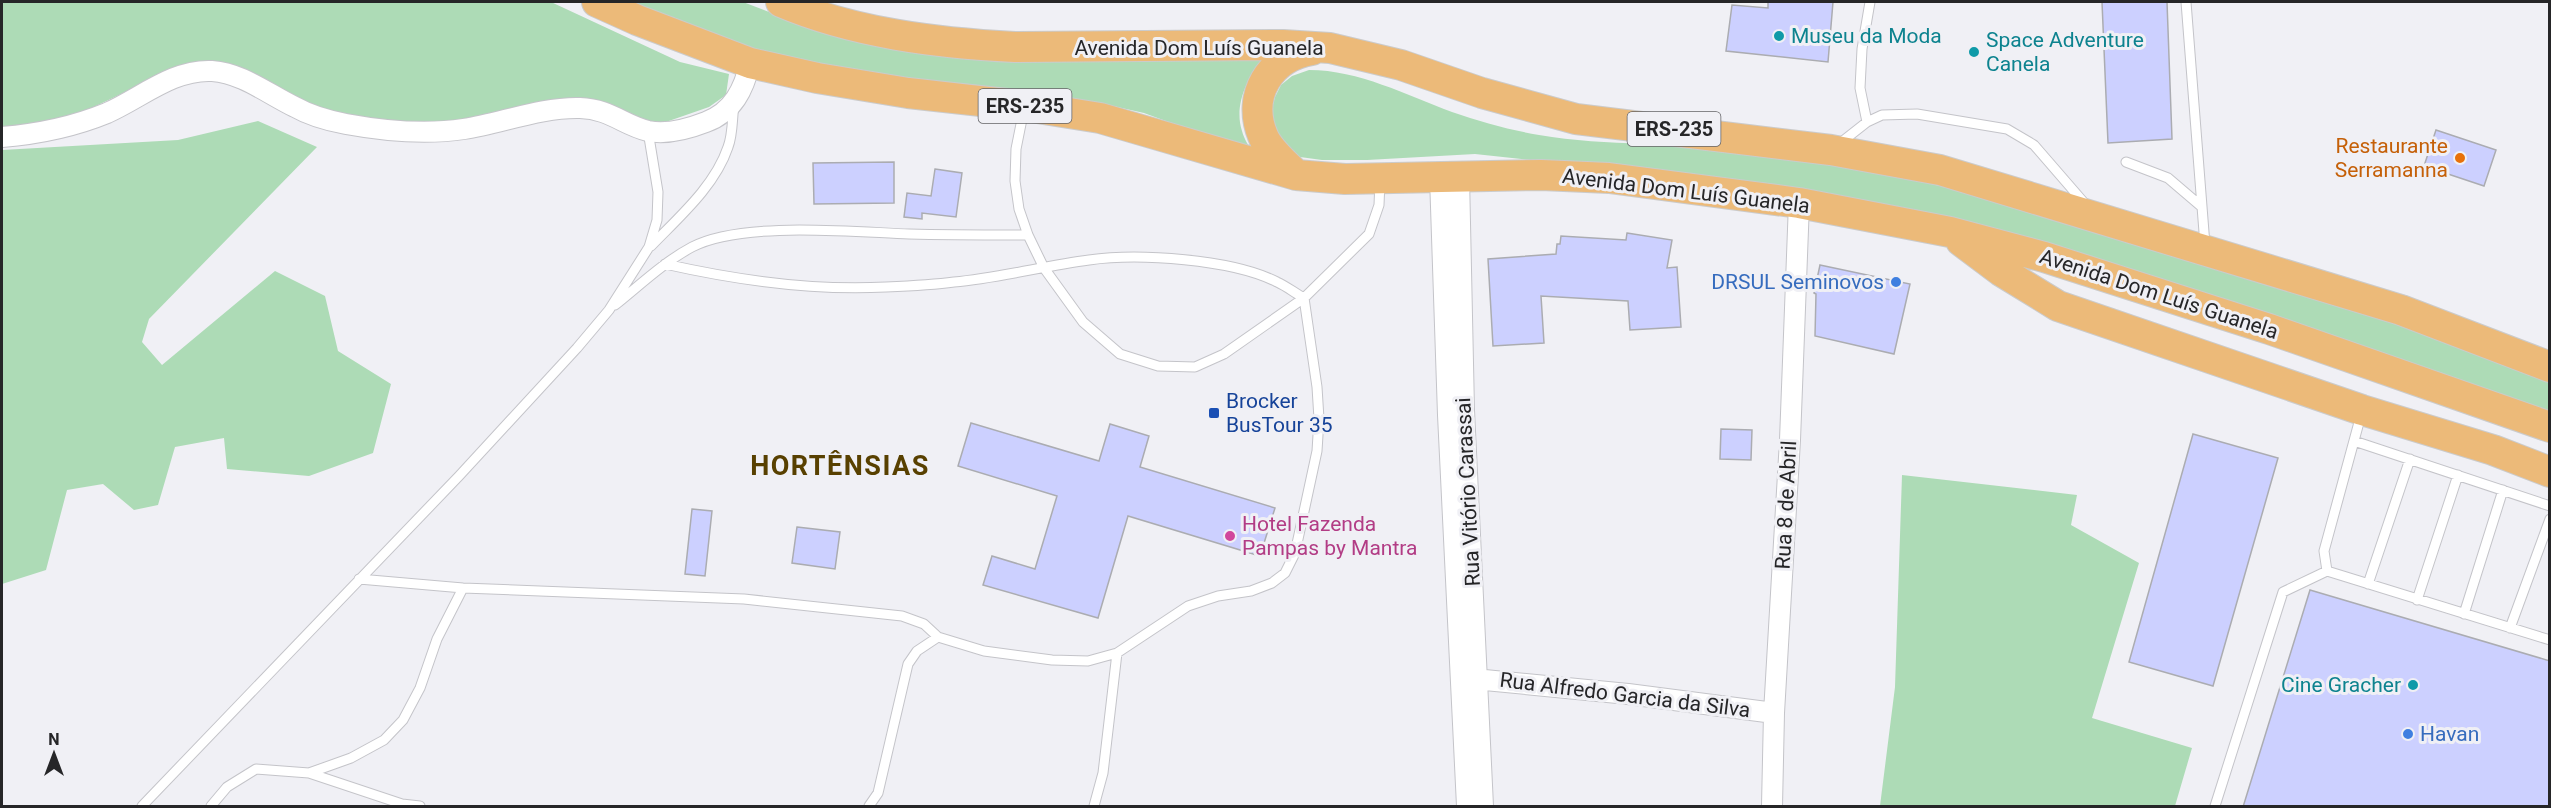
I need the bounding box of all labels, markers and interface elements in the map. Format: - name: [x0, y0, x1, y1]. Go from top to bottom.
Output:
- place label: Museu da Moda: [1791, 24, 1942, 48]
- place label: Space Adventure Canela: [1986, 28, 2144, 76]
- marker: Museu da Moda: [1772, 29, 1786, 43]
- street label: Avenida Dom Luís Guanela: [1074, 36, 1324, 60]
- marker: Space Adventure Canela: [1967, 45, 1981, 59]
- road number: ERS-235: [978, 89, 1072, 123]
- road number: ERS-235: [1628, 112, 1720, 146]
- place label: Restaurante Serramanna: [2335, 134, 2448, 182]
- marker: Restaurante Serramanna: [2453, 151, 2467, 165]
- street label: Avenida Dom Luís Guanela: [1561, 164, 1811, 218]
- street label: Avenida Dom Luís Guanela: [2037, 244, 2281, 344]
- place label: DRSUL Seminovos: [1711, 270, 1884, 294]
- marker: DRSUL Seminovos: [1889, 275, 1903, 289]
- place label: Brocker BusTour 35: [1226, 389, 1333, 437]
- street label: Rua Vitório Carassai: [1451, 397, 1485, 587]
- marker: Brocker BusTour 35: [1207, 406, 1221, 420]
- street label: Rua 8 de Abril: [1771, 440, 1801, 570]
- district label: HORTÊNSIAS: [750, 450, 930, 482]
- place label: Hotel Fazenda Pampas by Mantra: [1242, 512, 1417, 560]
- marker: Hotel Fazenda Pampas by Mantra: [1223, 529, 1237, 543]
- street label: Rua Alfredo Garcia da Silva: [1498, 668, 1752, 722]
- place label: Cine Gracher: [2281, 673, 2401, 697]
- marker: Cine Gracher: [2406, 678, 2420, 692]
- place label: Havan: [2420, 722, 2479, 746]
- north arrow: [24, 724, 84, 784]
- marker: Havan: [2401, 727, 2415, 741]
- text: N: [48, 730, 60, 749]

